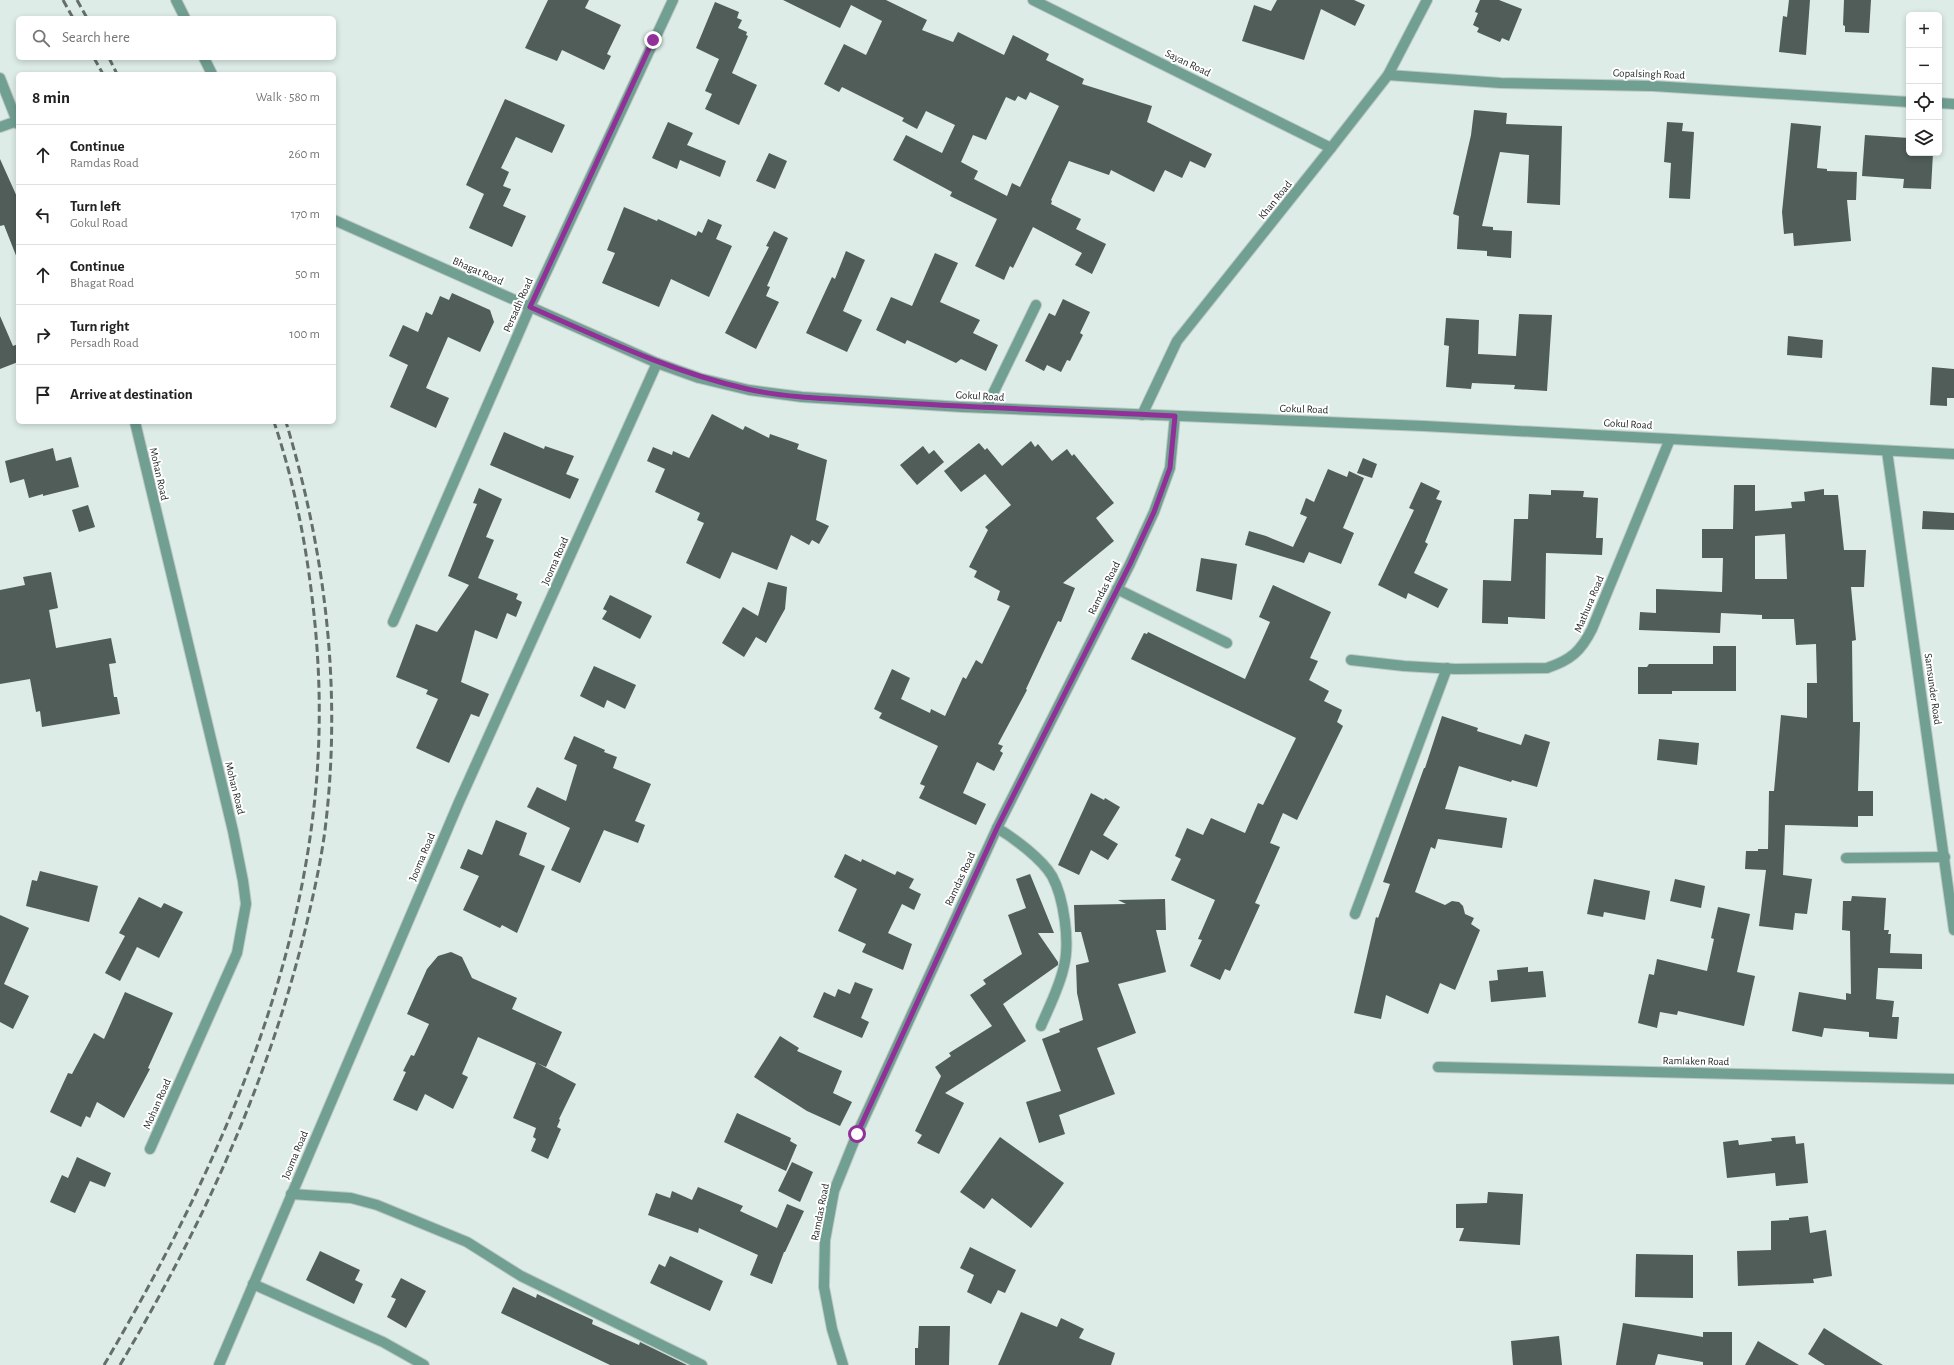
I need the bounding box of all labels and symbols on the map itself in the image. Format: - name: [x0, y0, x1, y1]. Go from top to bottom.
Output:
- route end: [644, 31, 662, 49]
- street label: Sayan Road: [1164, 47, 1213, 79]
- street label: Gopalsingh Road: [1613, 67, 1686, 81]
- street label: Khan Road: [1256, 178, 1294, 221]
- street label: Bhagat Road: [451, 255, 505, 287]
- street label: Persadh Road: [501, 276, 535, 334]
- street label: Gokul Road: [955, 389, 1005, 403]
- street label: Gokul Road: [1279, 403, 1329, 415]
- street label: Gokul Road: [1603, 417, 1653, 431]
- street label: Mohan Road: [148, 446, 170, 502]
- street label: Jooma Road: [540, 535, 571, 587]
- street label: Ramdas Road: [1086, 559, 1122, 616]
- street label: Mathura Road: [1572, 574, 1606, 634]
- street label: Samsunder Road: [1923, 653, 1943, 726]
- street label: Mohan Road: [223, 761, 247, 816]
- street label: Jooma Road: [407, 831, 437, 883]
- street label: Ramdas Road: [943, 850, 977, 908]
- street label: Ramlaken Road: [1663, 1055, 1730, 1067]
- street label: Mohan Road: [141, 1077, 173, 1131]
- route start: [848, 1125, 866, 1143]
- street label: Jooma Road: [280, 1129, 310, 1181]
- street label: Ramdas Road: [809, 1182, 831, 1242]

